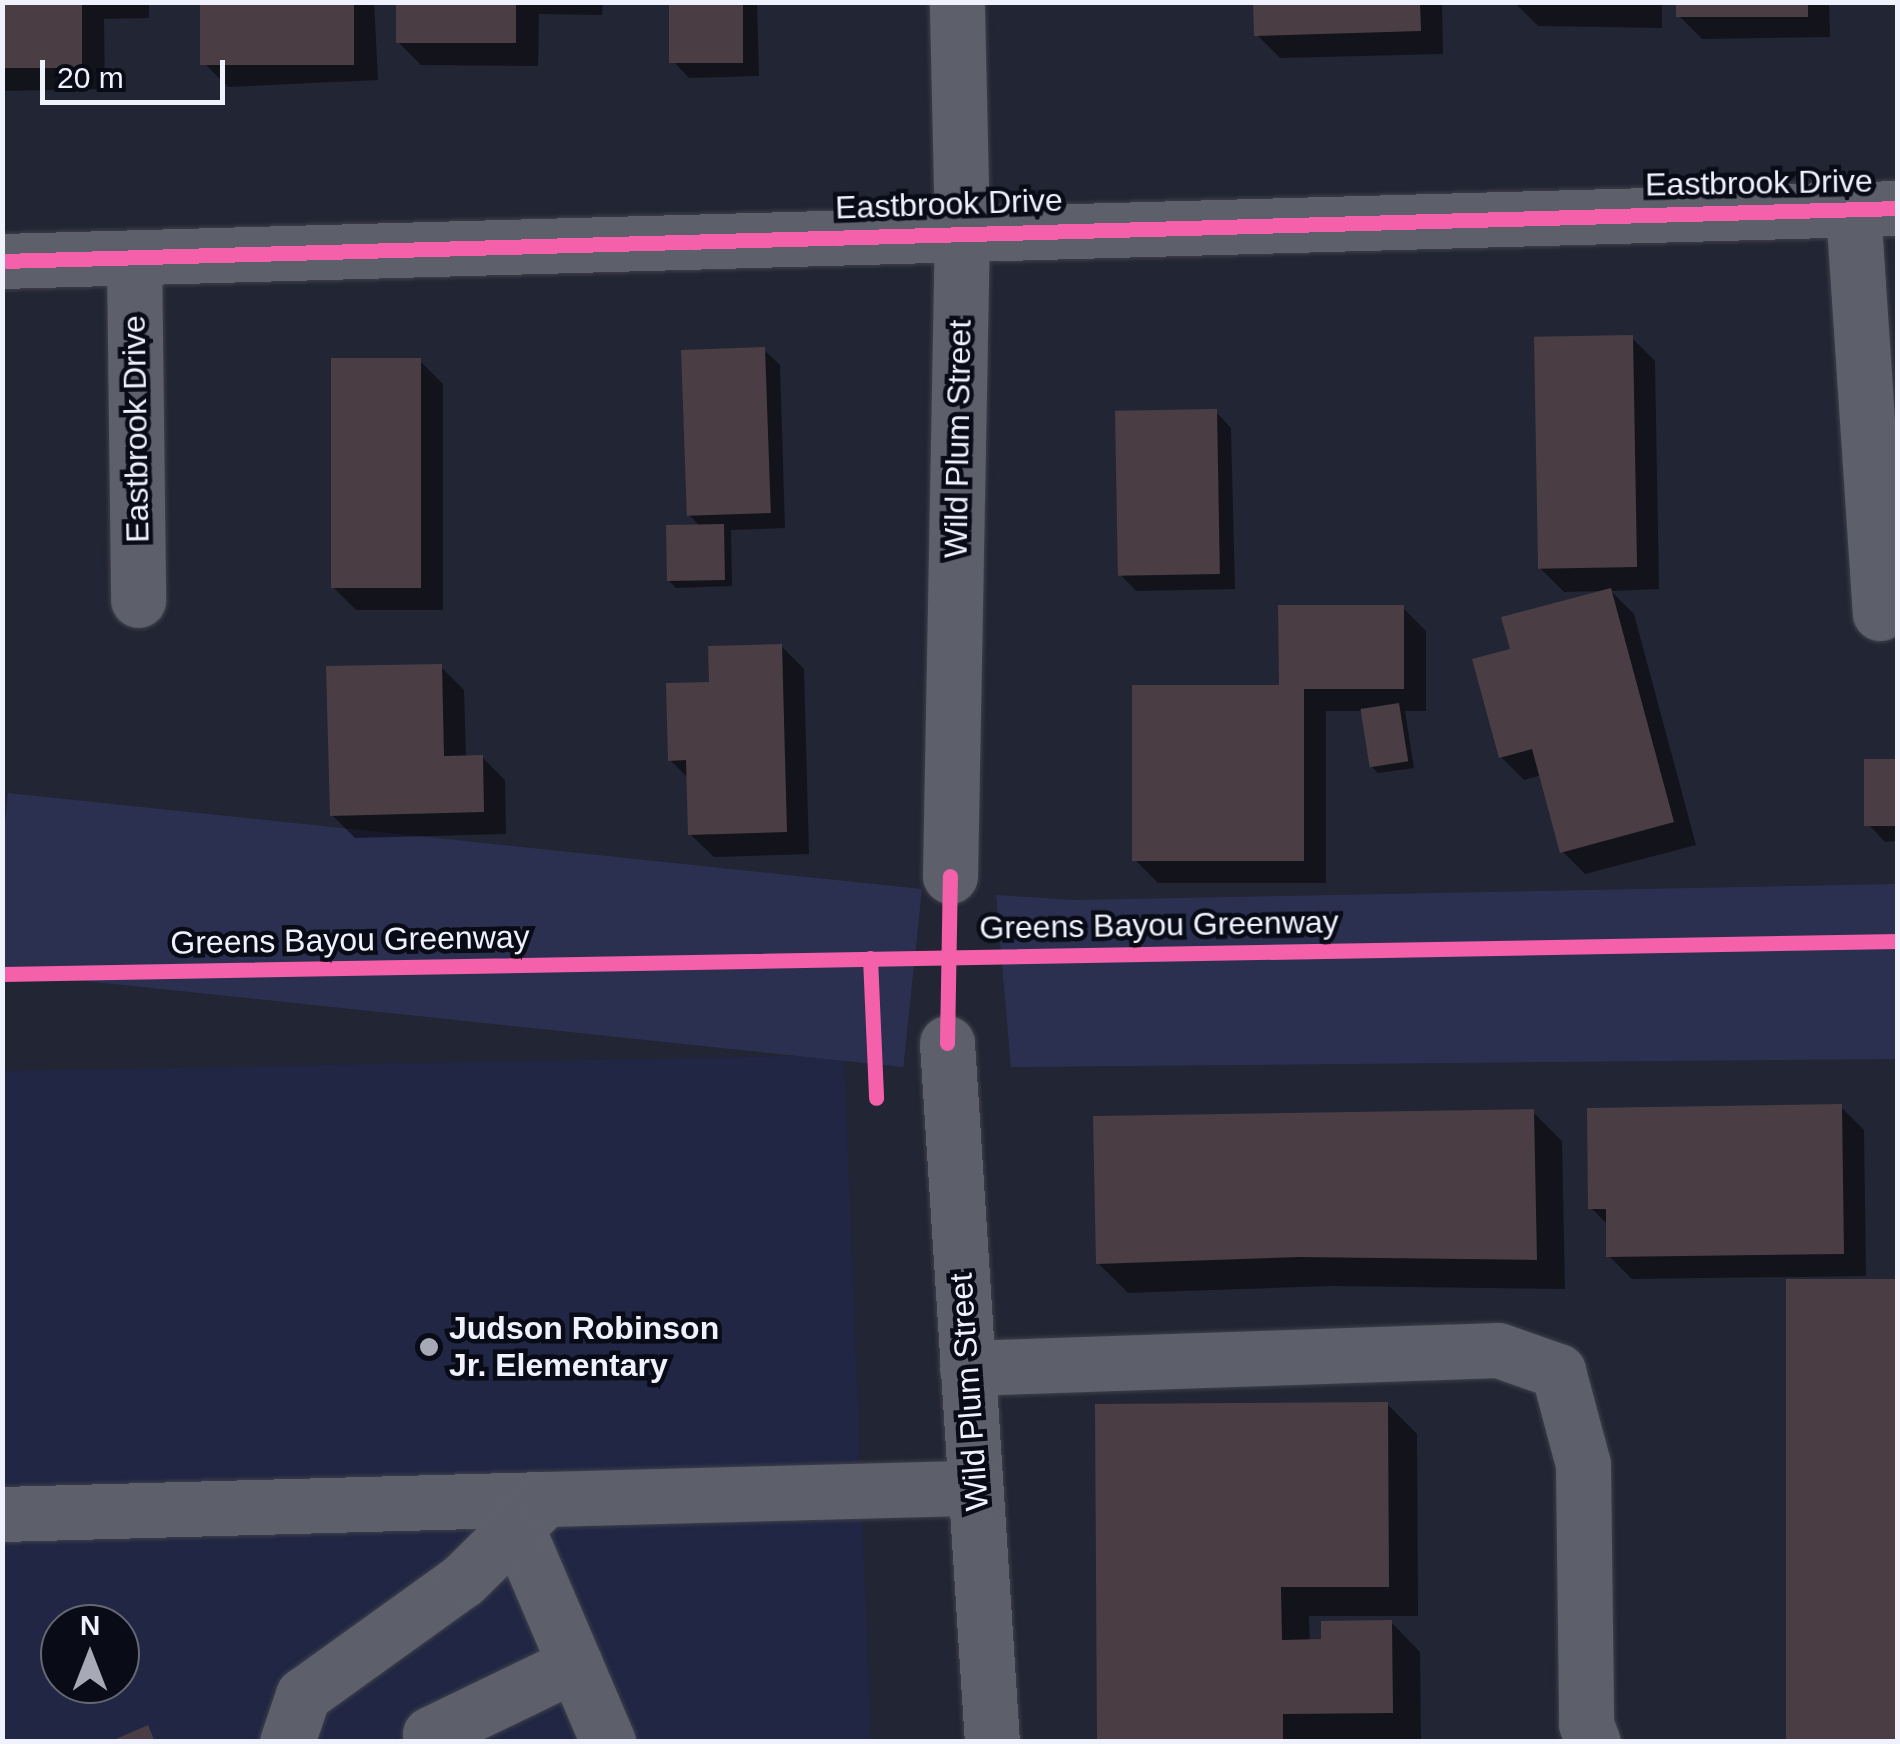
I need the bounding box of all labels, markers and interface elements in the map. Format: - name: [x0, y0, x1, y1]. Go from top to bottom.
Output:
- scale bar: [45, 40, 230, 102]
- text: 20 m: [57, 61, 124, 94]
- street label: Eastbrook Drive: [1645, 162, 1873, 204]
- street label: Eastbrook Drive: [835, 181, 1063, 227]
- street label: Eastbrook Drive: [115, 315, 157, 543]
- street label: Wild Plum Street: [937, 320, 979, 558]
- street label: Greens Bayou Greenway: [979, 903, 1339, 947]
- street label: Greens Bayou Greenway: [170, 918, 530, 962]
- street label: Wild Plum Street: [942, 1272, 996, 1512]
- place label: Judson Robinson Jr. Elementary: [449, 1310, 719, 1385]
- marker: Judson Robinson Jr. Elementary: [418, 1336, 440, 1358]
- north arrow: [40, 1604, 140, 1704]
- text: N: [80, 1610, 100, 1641]

